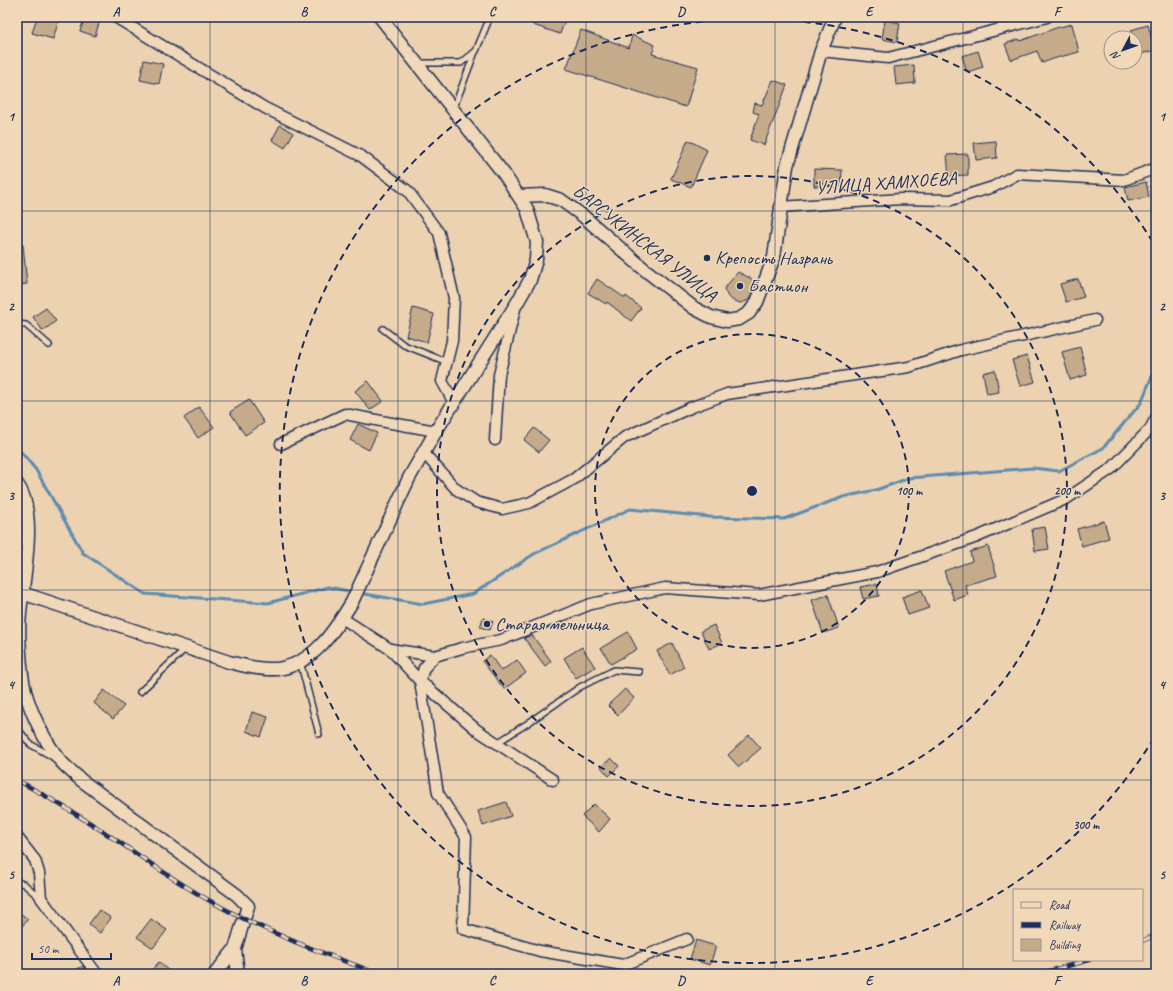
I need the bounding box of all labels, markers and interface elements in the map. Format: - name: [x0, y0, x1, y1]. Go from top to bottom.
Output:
- text: A: [113, 4, 121, 20]
- text: B: [301, 4, 309, 20]
- text: C: [489, 4, 497, 20]
- text: D: [677, 4, 686, 20]
- text: E: [866, 4, 875, 20]
- text: F: [1054, 4, 1063, 20]
- north arrow: [1103, 30, 1143, 70]
- text: N: [1107, 48, 1123, 64]
- text: 1: [8, 109, 16, 125]
- text: 1: [1159, 109, 1167, 125]
- street label: УЛИЦА ХАМХОЕВА: [814, 166, 959, 200]
- street label: БАРСУКИНСКАЯ УЛИЦА: [568, 179, 722, 307]
- place label: Крепость Назрань: [715, 246, 833, 270]
- marker: Крепость Назрань: [702, 253, 712, 263]
- place label: Бастион: [748, 274, 808, 298]
- marker: Бастион: [735, 281, 745, 291]
- text: 2: [8, 299, 15, 315]
- text: 2: [1159, 299, 1166, 315]
- text: 100 m: [896, 483, 923, 499]
- text: 200 m: [1054, 483, 1081, 499]
- centre of rings: [745, 484, 759, 498]
- text: 3: [8, 488, 15, 504]
- text: 3: [1159, 488, 1166, 504]
- place label: Старая мельница: [495, 612, 611, 636]
- marker: Старая мельница: [482, 619, 492, 629]
- text: 4: [8, 677, 16, 693]
- text: 4: [1159, 677, 1167, 693]
- text: 300 m: [1073, 817, 1100, 833]
- text: 5: [8, 867, 15, 883]
- text: 5: [1159, 867, 1166, 883]
- legend: [1013, 889, 1143, 961]
- text: Road: [1049, 897, 1071, 913]
- text: Railway: [1049, 917, 1081, 933]
- scale bar: [32, 935, 111, 961]
- text: Building: [1049, 937, 1081, 953]
- text: 50 m: [38, 941, 60, 957]
- text: A: [113, 973, 121, 989]
- text: B: [301, 973, 309, 989]
- text: C: [489, 973, 497, 989]
- text: D: [677, 973, 686, 989]
- text: E: [866, 973, 875, 989]
- text: F: [1054, 973, 1063, 989]

